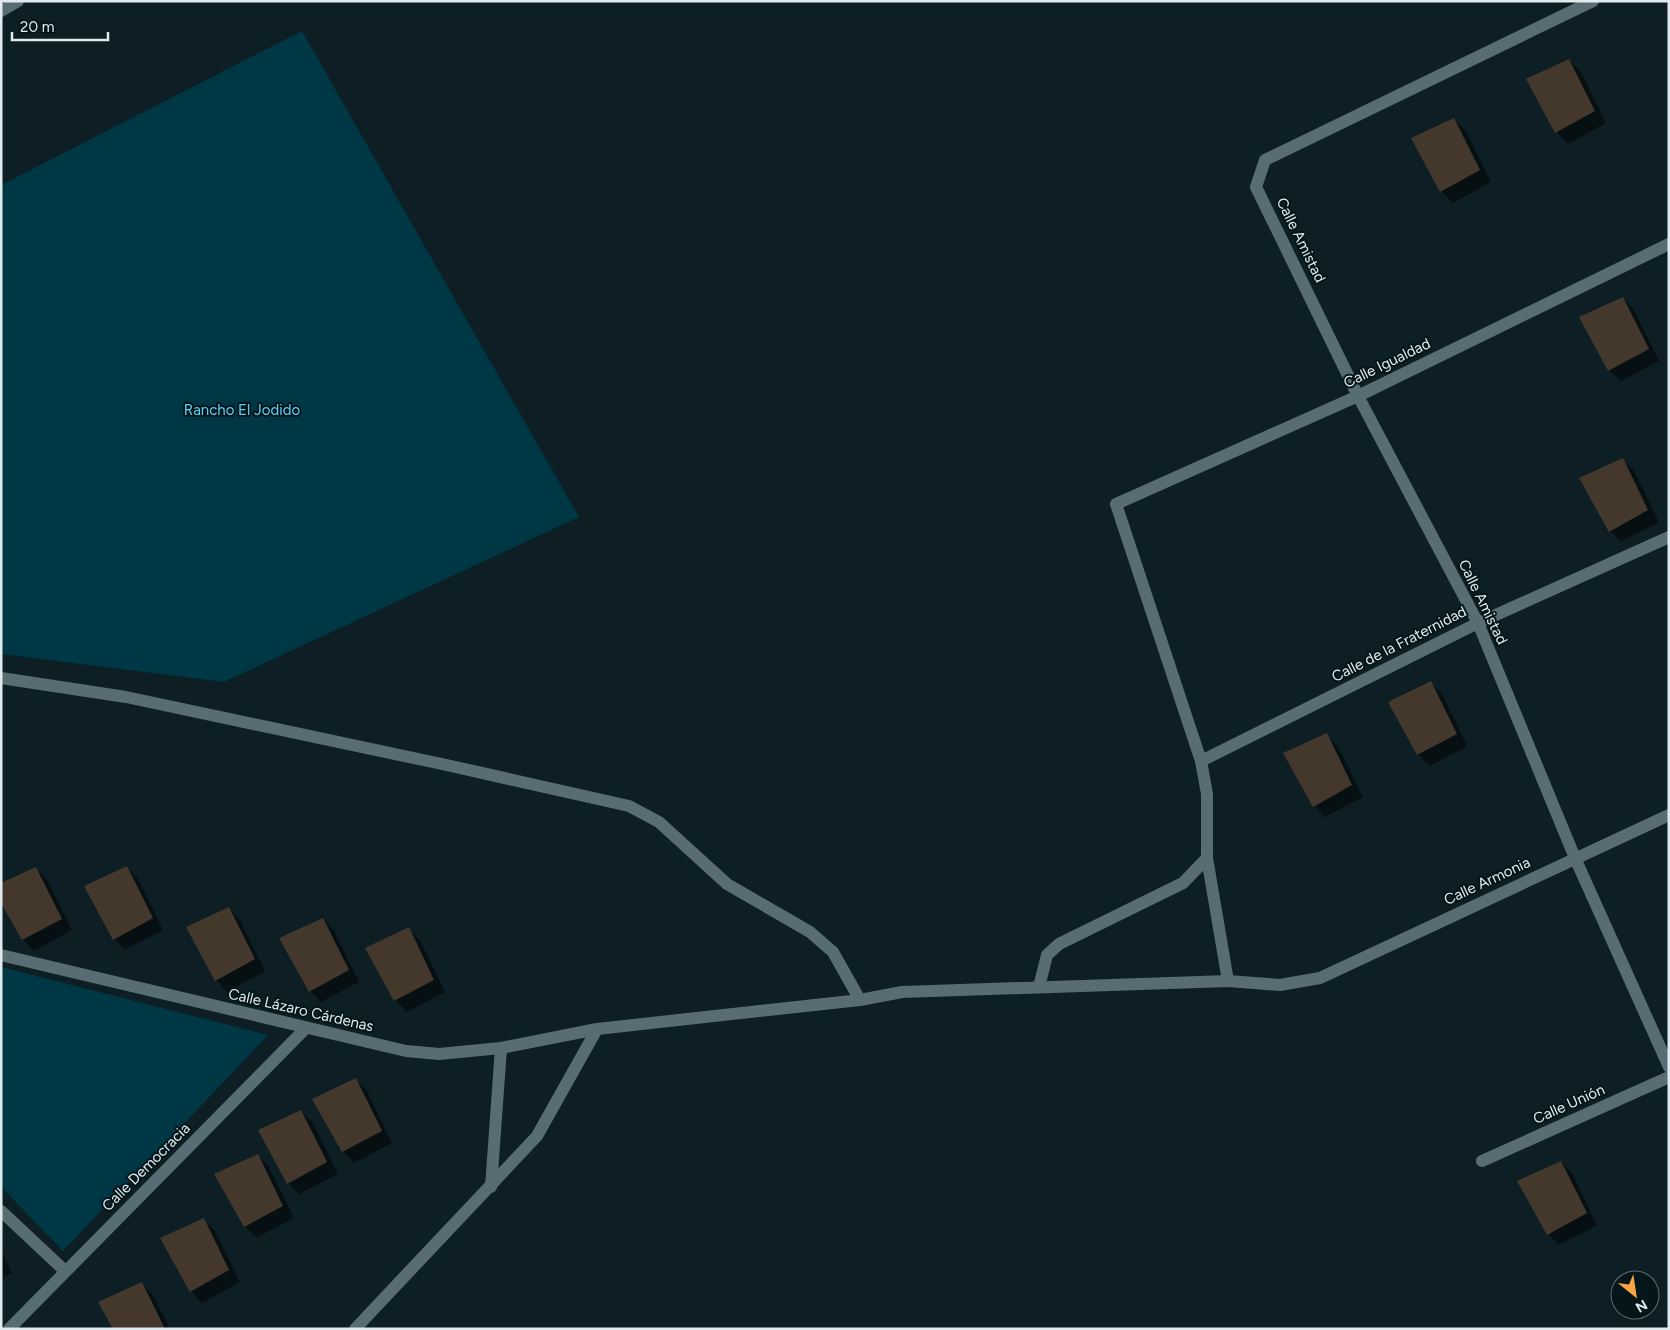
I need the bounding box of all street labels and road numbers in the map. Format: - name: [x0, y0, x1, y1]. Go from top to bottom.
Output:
- street label: Calle Amistad: [1273, 195, 1329, 285]
- street label: Calle Igualdad: [1341, 334, 1433, 392]
- street label: Calle Amistad: [1455, 557, 1511, 647]
- street label: Calle de la Fraternidad: [1329, 602, 1469, 686]
- street label: Calle Armonia: [1441, 853, 1533, 909]
- street label: Calle Lázaro Cárdenas: [227, 985, 375, 1035]
- street label: Calle Unión: [1530, 1080, 1608, 1128]
- street label: Calle Democracia: [98, 1119, 194, 1215]

